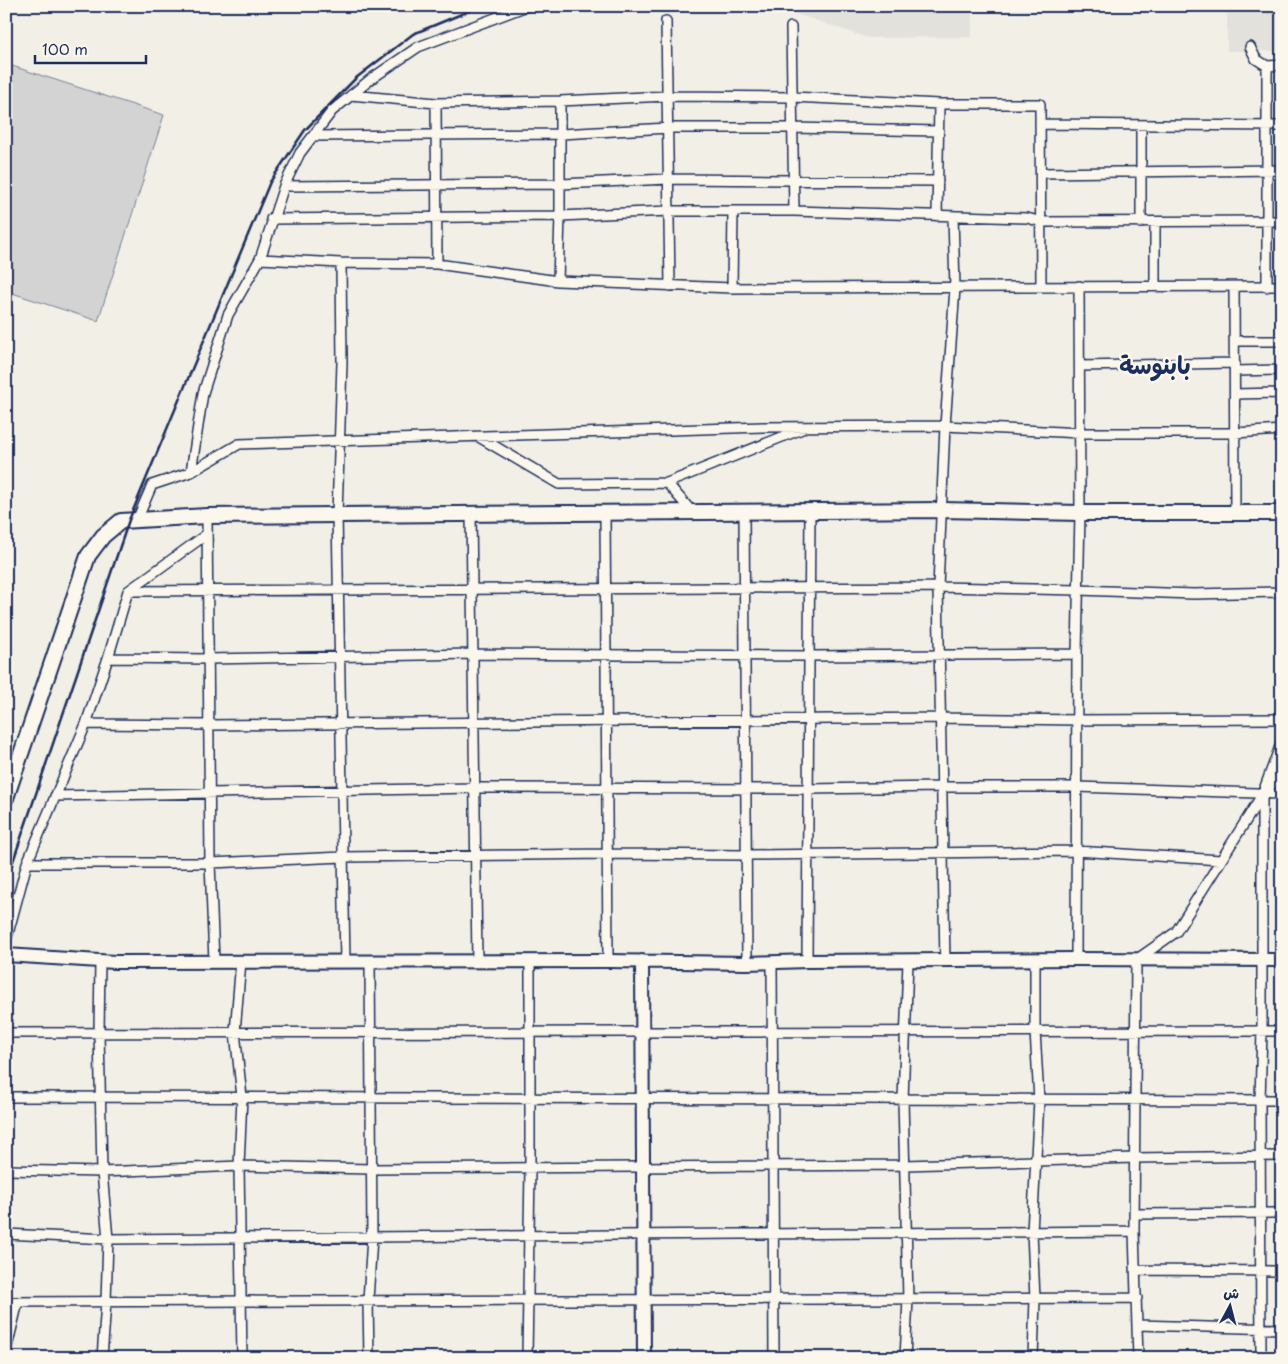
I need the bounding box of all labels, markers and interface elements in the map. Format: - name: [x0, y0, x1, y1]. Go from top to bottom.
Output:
- scale bar: [35, 32, 146, 64]
- text: 100 m: [42, 37, 88, 60]
- district label: بابنوسة: [1119, 346, 1191, 382]
- text: ش: [1223, 1281, 1241, 1304]
- north arrow: [1206, 1282, 1256, 1332]

